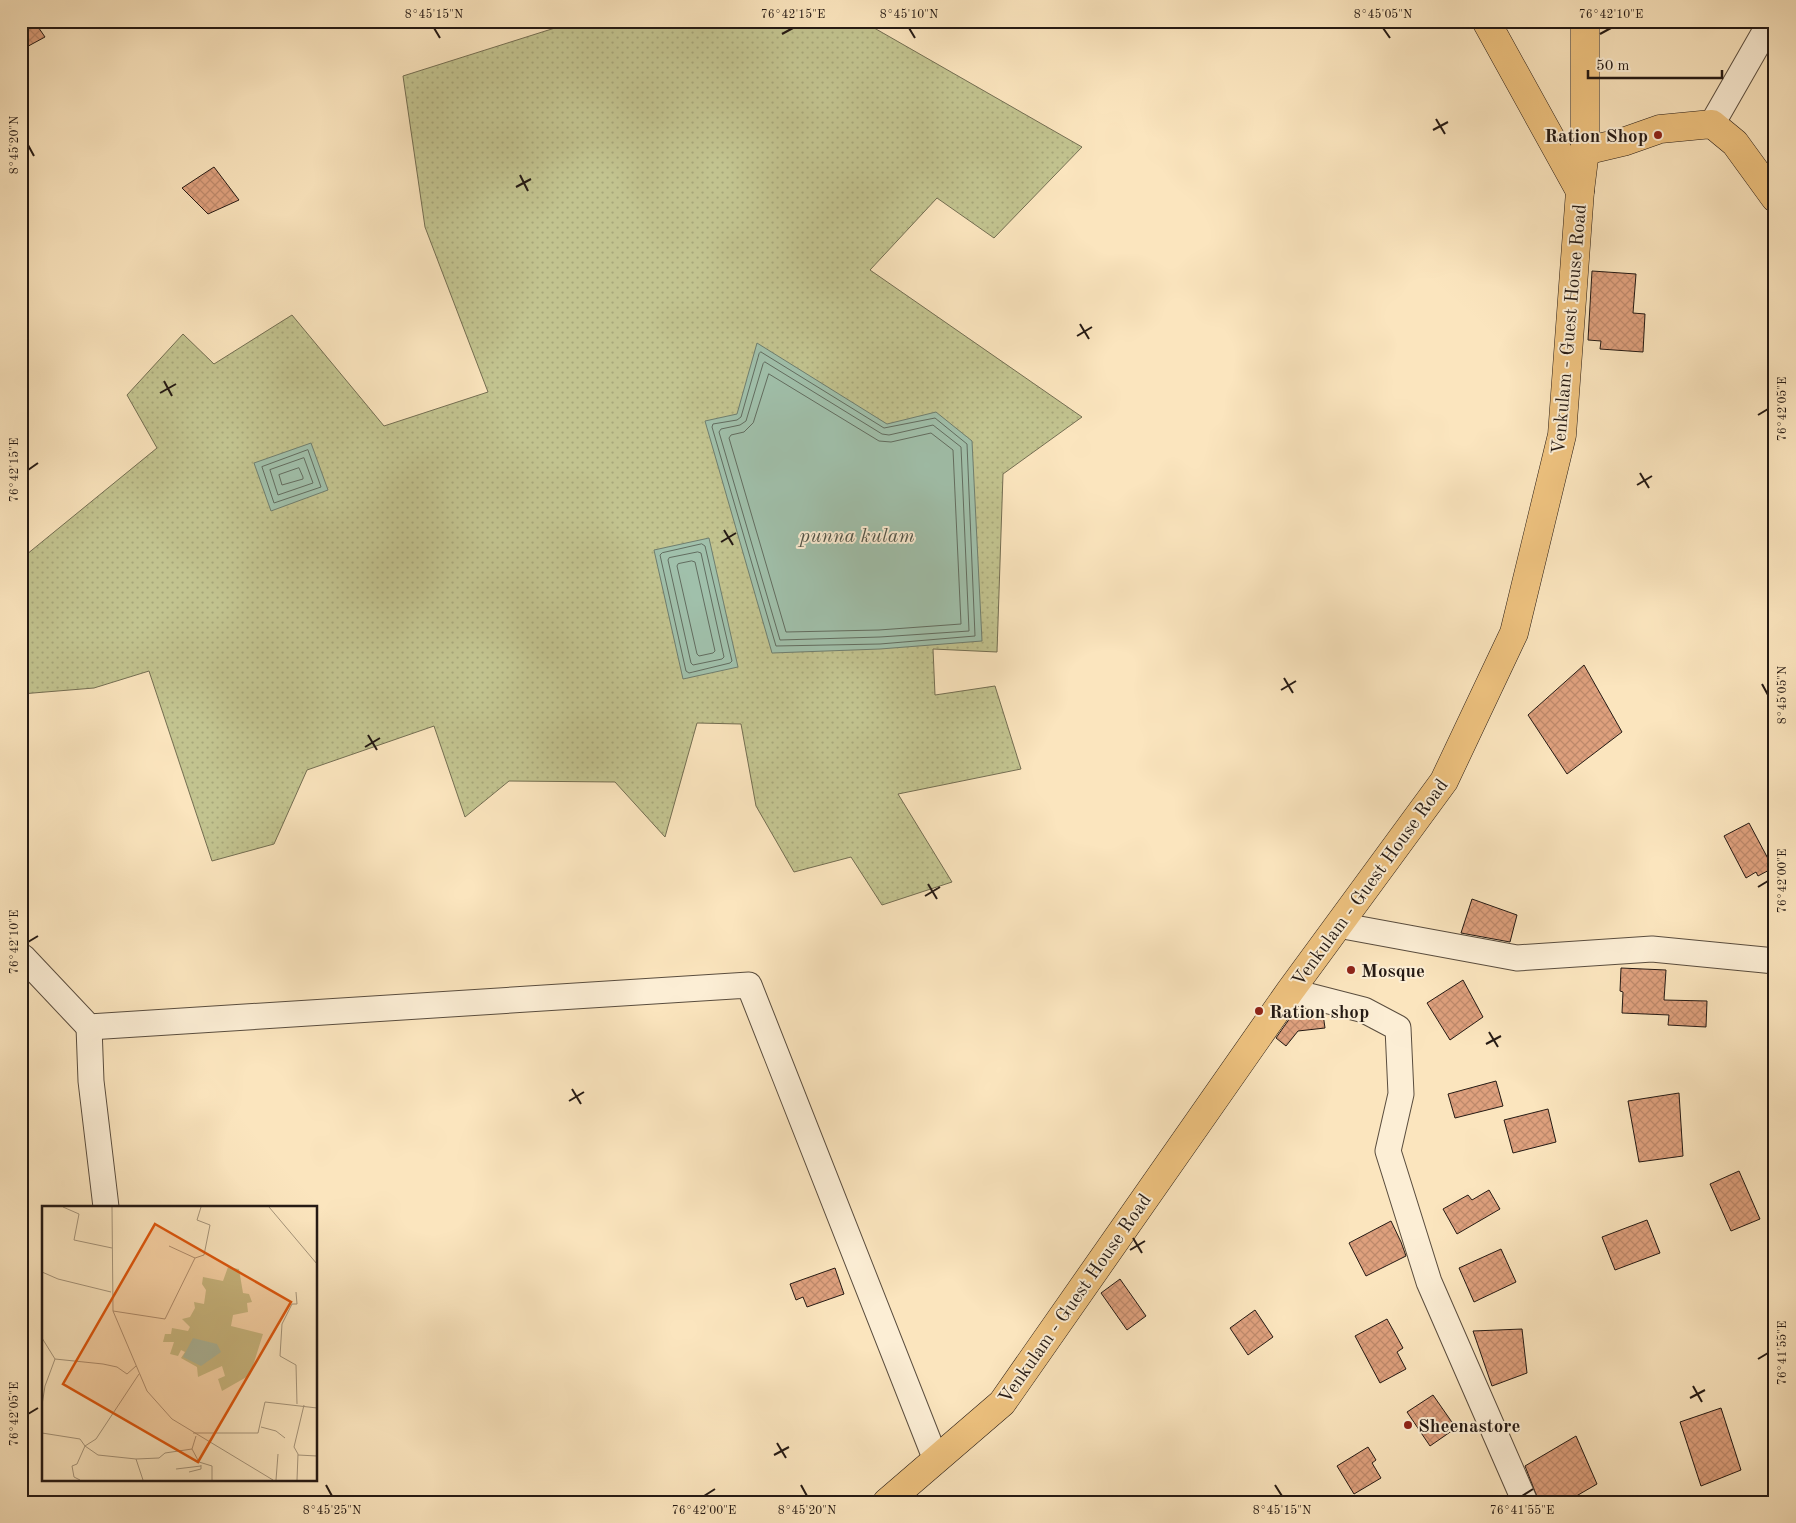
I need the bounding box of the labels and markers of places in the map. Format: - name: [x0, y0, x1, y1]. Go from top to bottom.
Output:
- place label: Ration Shop: [1544, 128, 1648, 147]
- marker: Ration Shop: [1652, 129, 1664, 141]
- place label: Mosque: [1361, 963, 1425, 982]
- marker: Mosque: [1345, 964, 1357, 976]
- place label: Ration shop: [1269, 1004, 1369, 1023]
- marker: Ration shop: [1253, 1005, 1265, 1017]
- place label: Sheenastore: [1418, 1418, 1520, 1437]
- marker: Sheenastore: [1402, 1419, 1414, 1431]

